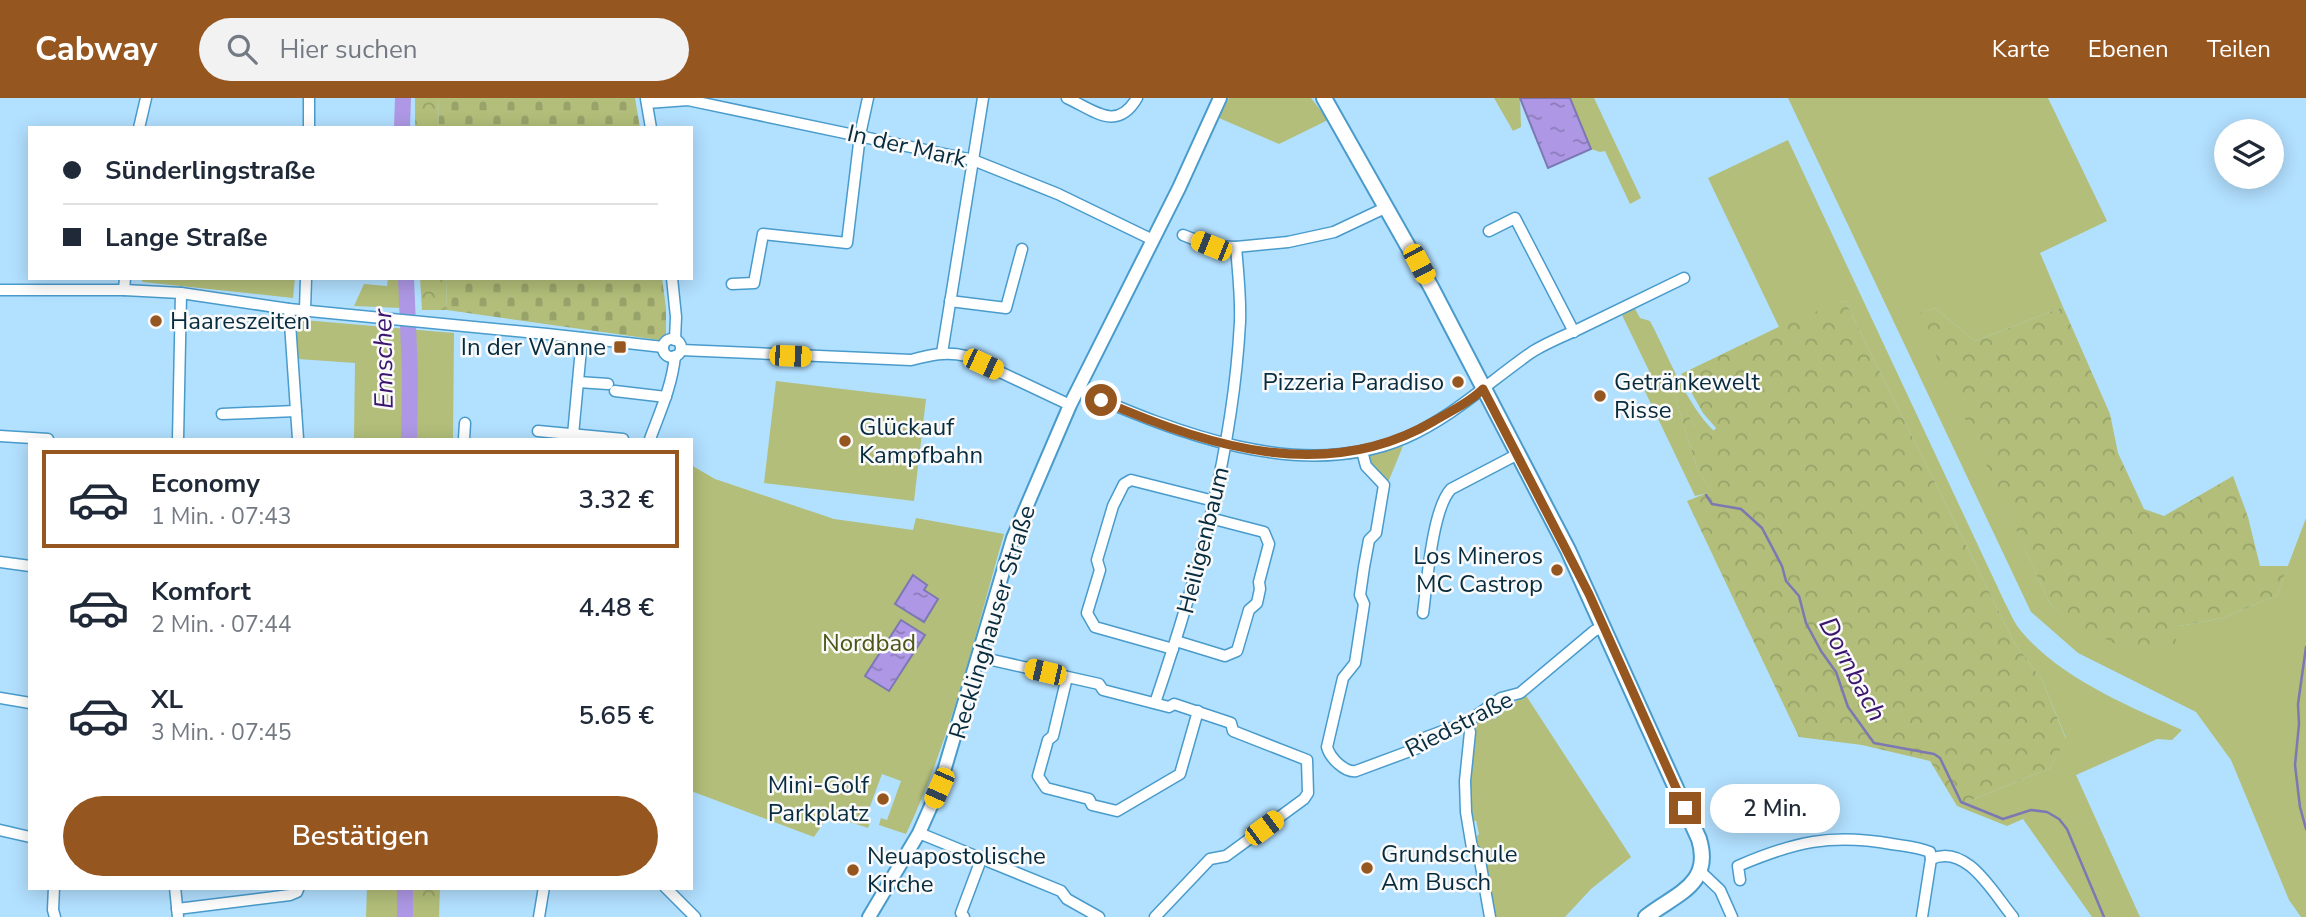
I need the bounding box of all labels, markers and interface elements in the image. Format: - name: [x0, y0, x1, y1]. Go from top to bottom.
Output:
- search box: [199, 18, 689, 81]
- text: Cabway: [35, 27, 157, 72]
- icon: search: [223, 30, 261, 68]
- text: Hier suchen: [279, 32, 418, 67]
- text: Karte: [1992, 33, 2050, 65]
- text: Ebenen: [2088, 33, 2169, 65]
- text: Teilen: [2207, 33, 2271, 65]
- street label: In der Mark: [844, 117, 971, 175]
- map controls: [2214, 119, 2284, 189]
- button: layers: [2214, 119, 2284, 189]
- text: Sünderlingstraße: [105, 153, 315, 188]
- text: Lange Straße: [105, 220, 267, 255]
- car: [1188, 228, 1235, 264]
- car: [1400, 241, 1439, 287]
- place label: Haareszeiten: [170, 305, 310, 337]
- water label: Emscher: [365, 308, 402, 409]
- marker: Haareszeiten: [148, 313, 164, 329]
- place label: In der Wanne: [461, 331, 606, 363]
- marker: In der Wanne: [612, 339, 628, 355]
- car: [769, 345, 812, 367]
- car: [960, 346, 1007, 382]
- place label: Pizzeria Paradiso: [1262, 366, 1444, 398]
- place label: Getränkewelt Risse: [1614, 366, 1760, 426]
- marker: Pizzeria Paradiso: [1450, 374, 1466, 390]
- route start: [1085, 384, 1117, 416]
- marker: Getränkewelt Risse: [1592, 388, 1608, 404]
- place label: Glückauf Kampfbahn: [859, 411, 983, 471]
- marker: Glückauf Kampfbahn: [837, 433, 853, 449]
- street label: Heiligenbaum: [1169, 463, 1237, 617]
- text: Economy: [151, 466, 260, 501]
- icon: car: [67, 468, 130, 531]
- text: 3.32 €: [579, 482, 654, 517]
- text: 1 Min. · 07:43: [151, 501, 292, 532]
- street label: Recklinghauser Straße: [941, 501, 1043, 743]
- place label: Los Mineros MC Castrop: [1413, 540, 1543, 600]
- marker: Los Mineros MC Castrop: [1549, 562, 1565, 578]
- text: Komfort: [151, 574, 251, 609]
- icon: car: [67, 576, 130, 639]
- text: 4.48 €: [579, 590, 654, 625]
- text: 2 Min. · 07:44: [151, 609, 292, 640]
- water label: Dornbach: [1810, 611, 1895, 728]
- park label: Nordbad: [822, 627, 916, 659]
- car: [1023, 657, 1068, 687]
- text: XL: [151, 682, 183, 717]
- street label: Riedstraße: [1400, 683, 1518, 765]
- icon: car: [67, 684, 130, 747]
- text: 5.65 €: [579, 698, 654, 733]
- text: 3 Min. · 07:45: [151, 717, 292, 748]
- car: [921, 765, 958, 811]
- place label: Mini-Golf Parkplatz: [768, 769, 870, 829]
- callout: 2 Min.: [1710, 784, 1839, 832]
- marker: Mini-Golf Parkplatz: [875, 791, 891, 807]
- route end: [1669, 792, 1701, 824]
- text: 2 Min.: [1743, 793, 1807, 824]
- button: Bestätigen: [63, 796, 658, 876]
- car: [1241, 807, 1288, 849]
- place label: Grundschule Am Busch: [1381, 838, 1518, 898]
- place label: Neuapostolische Kirche: [867, 840, 1046, 900]
- marker: Grundschule Am Busch: [1359, 860, 1375, 876]
- marker: Neuapostolische Kirche: [845, 862, 861, 878]

